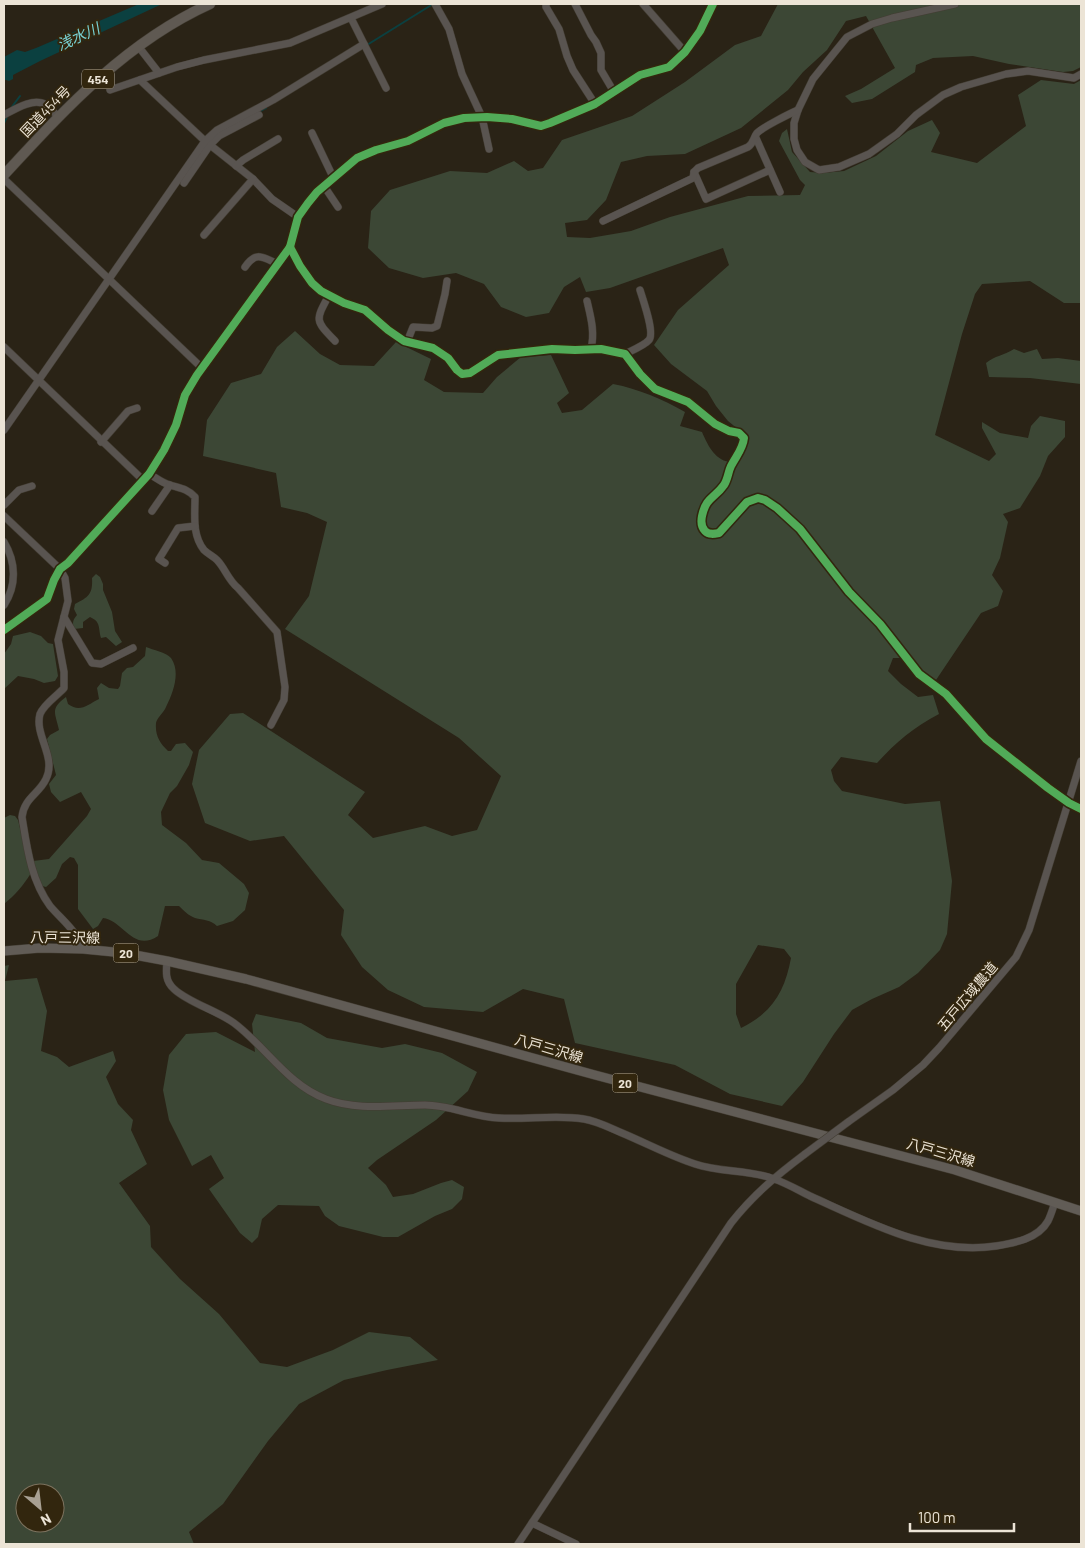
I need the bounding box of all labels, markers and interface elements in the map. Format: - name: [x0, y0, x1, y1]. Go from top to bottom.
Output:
- water label: 浅水川: [54, 18, 104, 53]
- road number: 454: [82, 70, 114, 88]
- street label: 国道454号: [16, 82, 74, 140]
- street label: 八戸三沢線: [30, 928, 100, 946]
- road number: 20: [114, 944, 138, 962]
- street label: 五戸広域農道: [933, 958, 1001, 1034]
- street label: 八戸三沢線: [513, 1030, 585, 1066]
- road number: 20: [612, 1074, 638, 1092]
- street label: 八戸三沢線: [905, 1134, 977, 1170]
- north arrow: [15, 1483, 65, 1533]
- scale bar: [910, 1500, 1014, 1532]
- text: 100 m: [918, 1508, 956, 1526]
- text: N: [38, 1510, 54, 1530]

